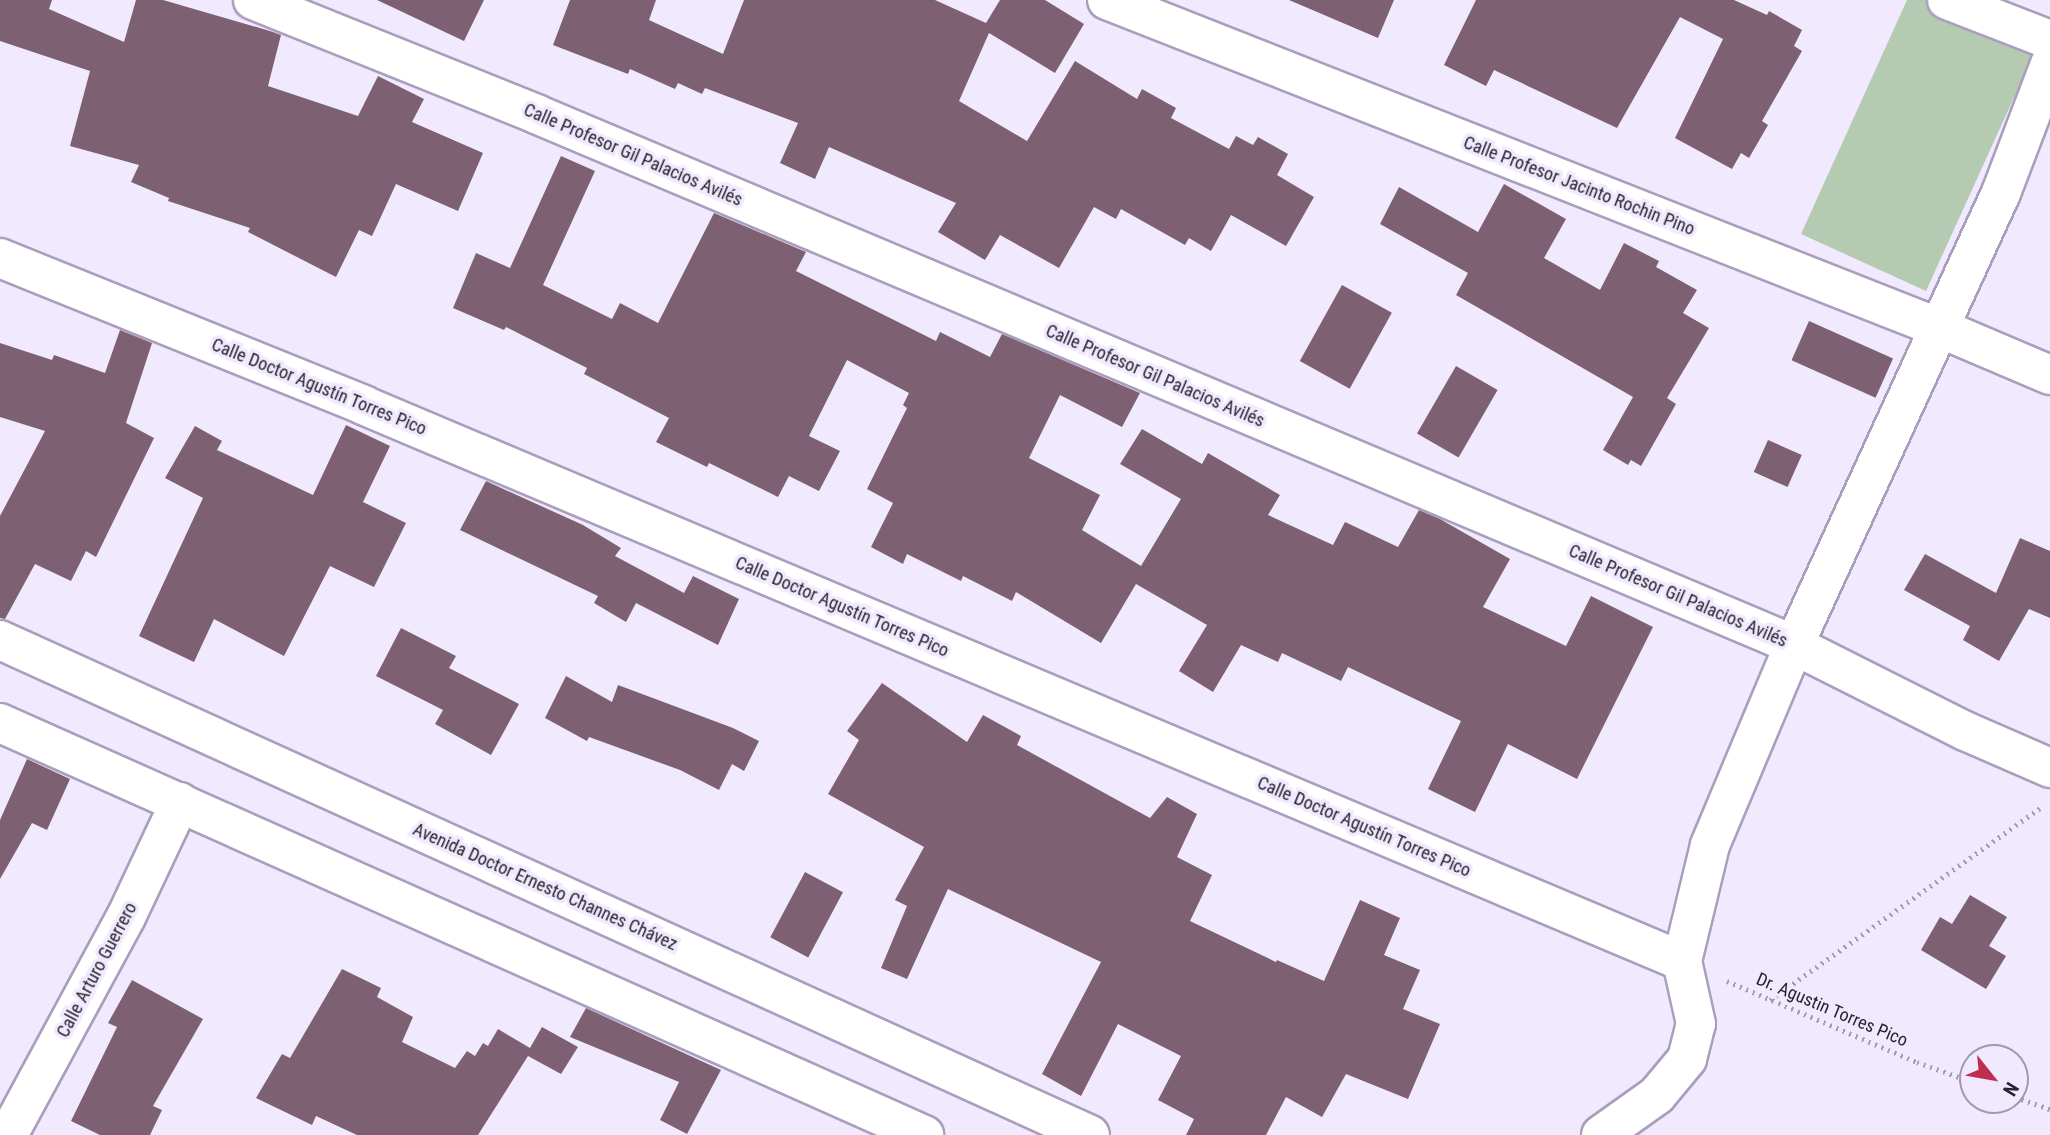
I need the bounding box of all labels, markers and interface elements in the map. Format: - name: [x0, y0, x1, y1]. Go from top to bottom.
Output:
- street label: Calle Profesor Gil Palacios Avilés: [520, 99, 746, 211]
- street label: Calle Profesor Jacinto Rochin Pino: [1460, 132, 1698, 240]
- street label: Calle Profesor Gil Palacios Avilés: [1042, 320, 1268, 432]
- street label: Calle Doctor Agustín Torres Pico: [208, 334, 430, 440]
- street label: Calle Profesor Gil Palacios Avilés: [1565, 540, 1791, 652]
- street label: Calle Doctor Agustín Torres Pico: [732, 552, 952, 662]
- street label: Calle Doctor Agustín Torres Pico: [1254, 772, 1474, 882]
- street label: Avenida Doctor Ernesto Channes Chávez: [409, 819, 681, 955]
- street label: Calle Arturo Guerrero: [52, 899, 142, 1041]
- street label: Dr. Agustin Torres Pico: [1753, 968, 1911, 1052]
- north arrow: [1959, 1044, 2029, 1114]
- text: N: [1998, 1078, 2024, 1100]

